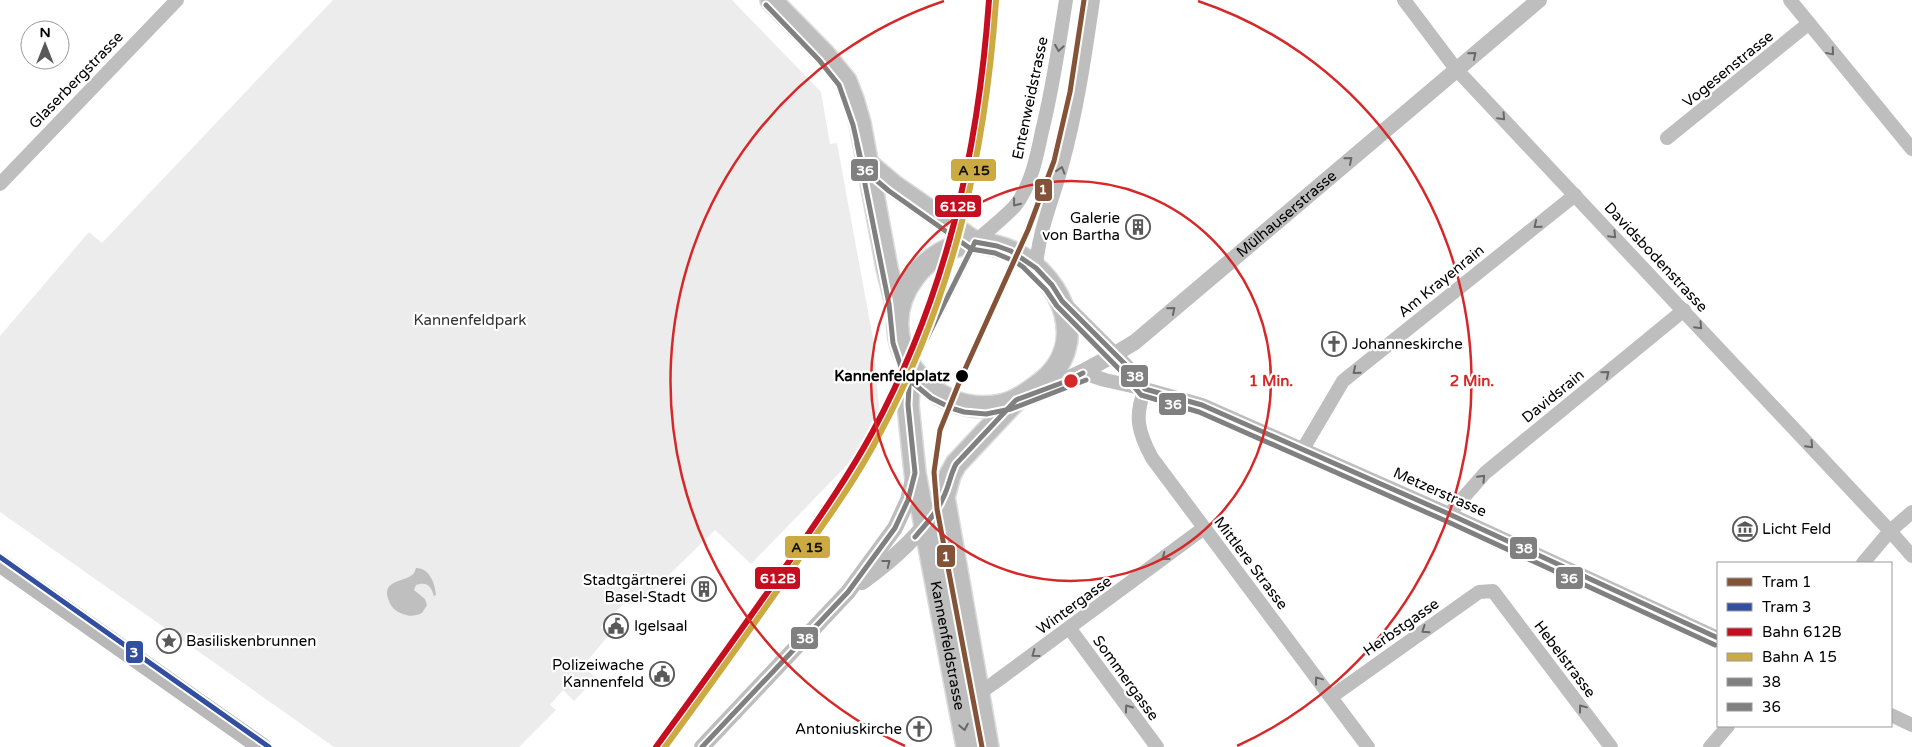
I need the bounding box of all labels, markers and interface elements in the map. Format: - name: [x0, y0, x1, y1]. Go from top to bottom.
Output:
- north arrow: [20, 20, 70, 70]
- text: N: [39, 24, 51, 41]
- street label: Vogesenstrasse: [1679, 27, 1777, 111]
- street label: Glaserbergstrasse: [25, 28, 127, 132]
- street label: Entenweidstrasse: [1008, 35, 1052, 161]
- one-way arrow: [1054, 44, 1064, 53]
- one-way arrow: [1826, 46, 1834, 55]
- one-way arrow: [1468, 51, 1477, 60]
- one-way arrow: [1496, 112, 1505, 121]
- one-way arrow: [1344, 156, 1353, 165]
- line badge: 36: [850, 158, 879, 182]
- line badge: A 15: [950, 158, 997, 182]
- text: 36: [856, 162, 874, 179]
- text: A 15: [958, 162, 990, 179]
- one-way arrow: [1055, 166, 1065, 175]
- street label: Mülhauserstrasse: [1233, 166, 1340, 261]
- line badge: 1: [1034, 178, 1053, 202]
- text: 1: [1039, 181, 1047, 198]
- line badge: 612B: [934, 194, 982, 218]
- text: 612B: [940, 198, 976, 215]
- one-way arrow: [1012, 198, 1021, 207]
- street label: Davidsbodenstrasse: [1601, 198, 1711, 316]
- place label: Galerie von Bartha: [1042, 209, 1120, 244]
- building icon: Galerie von Bartha: [1125, 214, 1151, 240]
- one-way arrow: [1533, 220, 1542, 229]
- one-way arrow: [1607, 230, 1616, 239]
- street label: Am Krayenrain: [1394, 241, 1488, 321]
- one-way arrow: [1166, 307, 1175, 316]
- park label: Kannenfeldpark: [414, 311, 526, 329]
- one-way arrow: [1693, 320, 1702, 329]
- church icon: Johanneskirche: [1321, 331, 1347, 357]
- place label: Johanneskirche: [1352, 335, 1463, 353]
- line badge: 38: [1120, 364, 1149, 388]
- street label: Davidsrain: [1518, 365, 1588, 427]
- one-way arrow: [1352, 366, 1361, 375]
- place label: Kannenfeldplatz: [834, 367, 951, 386]
- marker: Kannenfeldplatz: [954, 368, 970, 384]
- text: 38: [1126, 368, 1144, 385]
- one-way arrow: [1601, 370, 1610, 379]
- centre of rings: [1062, 372, 1080, 390]
- text: 1 Min.: [1249, 372, 1293, 390]
- text: 2 Min.: [1450, 372, 1494, 390]
- line badge: 36: [1158, 392, 1187, 416]
- text: 36: [1164, 396, 1182, 413]
- one-way arrow: [1804, 439, 1813, 448]
- street label: Metzerstrasse: [1391, 463, 1489, 521]
- one-way arrow: [1476, 474, 1485, 483]
- street label: Mittlere Strasse: [1210, 513, 1292, 613]
- museum icon: Licht Feld: [1732, 516, 1758, 542]
- place label: Licht Feld: [1762, 520, 1831, 538]
- line badge: A 15: [784, 535, 831, 559]
- line badge: 38: [1509, 536, 1538, 560]
- text: A 15: [791, 539, 823, 556]
- text: 38: [1515, 540, 1533, 557]
- line badge: 1: [936, 544, 956, 568]
- text: 1: [942, 548, 950, 565]
- one-way arrow: [1162, 552, 1171, 560]
- one-way arrow: [881, 561, 890, 569]
- legend: [1717, 562, 1892, 727]
- line badge: 612B: [754, 566, 801, 590]
- line badge: 36: [1555, 566, 1584, 590]
- text: 612B: [760, 570, 796, 587]
- text: 36: [1560, 570, 1578, 587]
- place label: Stadtgärtnerei Basel-Stadt: [583, 571, 686, 606]
- street label: Wintergasse: [1033, 572, 1115, 638]
- text: Tram 1: [1762, 573, 1812, 591]
- building icon: Stadtgärtnerei Basel-Stadt: [691, 576, 717, 602]
- street label: Kannenfeldstrasse: [927, 579, 969, 712]
- street label: Herbstgasse: [1360, 594, 1442, 660]
- text: Tram 3: [1762, 598, 1812, 616]
- public building icon: Igelsaal: [603, 613, 629, 639]
- place label: Igelsaal: [634, 617, 688, 635]
- street label: Hebelstrasse: [1530, 617, 1600, 701]
- text: Bahn 612B: [1762, 623, 1842, 641]
- one-way arrow: [1421, 624, 1431, 633]
- line badge: 38: [790, 626, 819, 650]
- place icon: Basiliskenbrunnen: [156, 628, 182, 654]
- text: 38: [796, 630, 814, 647]
- place label: Basiliskenbrunnen: [186, 632, 316, 650]
- street label: Sommergasse: [1089, 632, 1163, 724]
- line badge: 3: [125, 640, 144, 664]
- text: 3: [130, 644, 139, 661]
- one-way arrow: [1031, 648, 1040, 657]
- text: Bahn A 15: [1762, 648, 1837, 666]
- place label: Polizeiwache Kannenfeld: [552, 656, 644, 691]
- public building icon: Polizeiwache Kannenfeld: [649, 661, 675, 687]
- text: 38: [1762, 673, 1781, 691]
- one-way arrow: [1315, 676, 1324, 686]
- text: 36: [1762, 698, 1781, 716]
- one-way arrow: [1125, 704, 1134, 714]
- one-way arrow: [1579, 704, 1588, 714]
- church icon: Antoniuskirche: [906, 716, 932, 742]
- place label: Antoniuskirche: [795, 720, 902, 738]
- one-way arrow: [958, 723, 968, 732]

